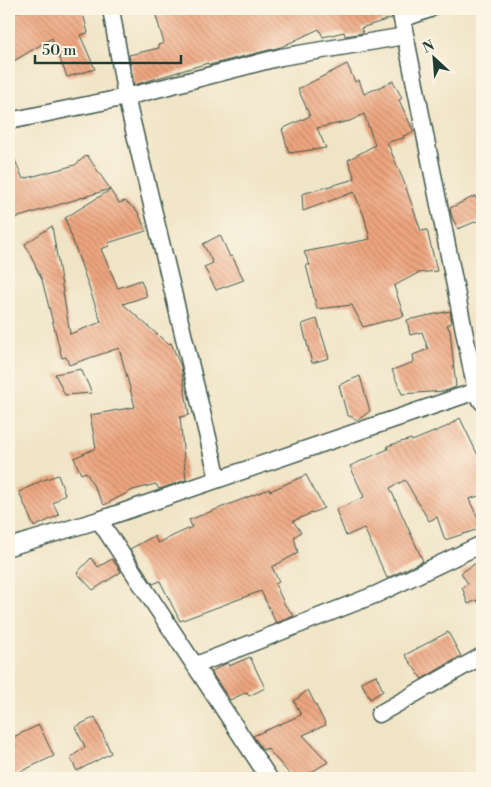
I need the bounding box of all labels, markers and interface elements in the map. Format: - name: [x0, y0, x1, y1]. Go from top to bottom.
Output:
- scale bar: [35, 32, 181, 64]
- north arrow: [408, 32, 458, 82]
- text: N: [420, 37, 438, 58]
- text: 50 m: [42, 41, 76, 60]

